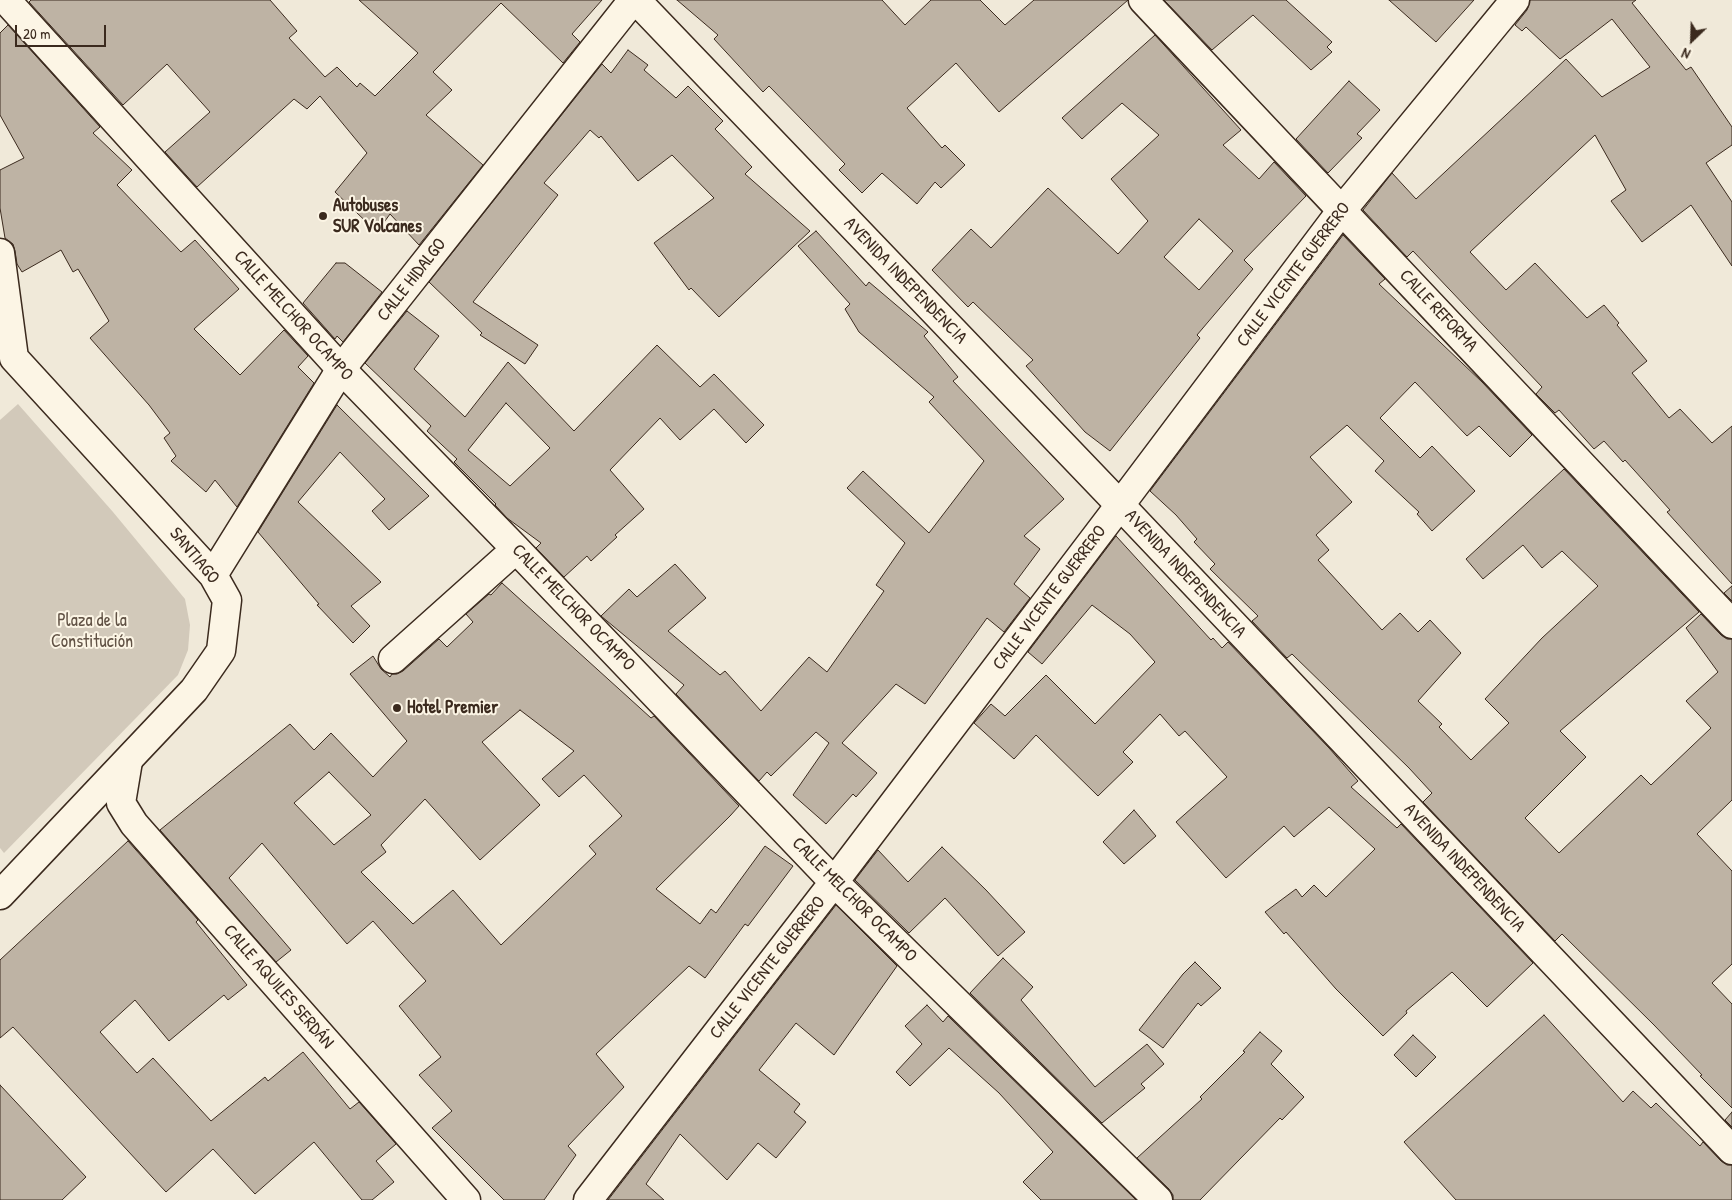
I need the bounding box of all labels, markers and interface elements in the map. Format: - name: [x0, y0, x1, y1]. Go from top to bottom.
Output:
- scale bar: [18, 15, 109, 47]
- north arrow: [1667, 15, 1717, 65]
- text: 20 m: [23, 23, 50, 44]
- text: N: [1678, 44, 1693, 64]
- place label: Autobuses SUR Volcanes: [333, 195, 422, 238]
- street label: CALLE VICENTE GUERRERO: [1233, 198, 1355, 352]
- marker: Autobuses SUR Volcanes: [317, 210, 329, 222]
- street label: AVENIDA INDEPENDENCIA: [839, 213, 971, 349]
- street label: CALLE HIDALGO: [373, 234, 451, 326]
- street label: CALLE MELCHOR OCAMPO: [229, 246, 357, 386]
- street label: CALLE REFORMA: [1394, 265, 1482, 357]
- street label: AVENIDA INDEPENDENCIA: [1120, 505, 1250, 643]
- street label: CALLE VICENTE GUERRERO: [989, 521, 1111, 675]
- street label: SANTIAGO: [164, 524, 224, 588]
- street label: CALLE MELCHOR OCAMPO: [507, 540, 639, 676]
- park label: Plaza de la Constitución: [51, 610, 133, 652]
- place label: Hotel Premier: [407, 697, 498, 719]
- marker: Hotel Premier: [391, 702, 403, 714]
- street label: AVENIDA INDEPENDENCIA: [1399, 799, 1529, 937]
- street label: CALLE MELCHOR OCAMPO: [787, 833, 921, 967]
- street label: CALLE VICENTE GUERRERO: [706, 892, 830, 1044]
- street label: CALLE AQUILES SERDÁN: [218, 921, 338, 1053]

